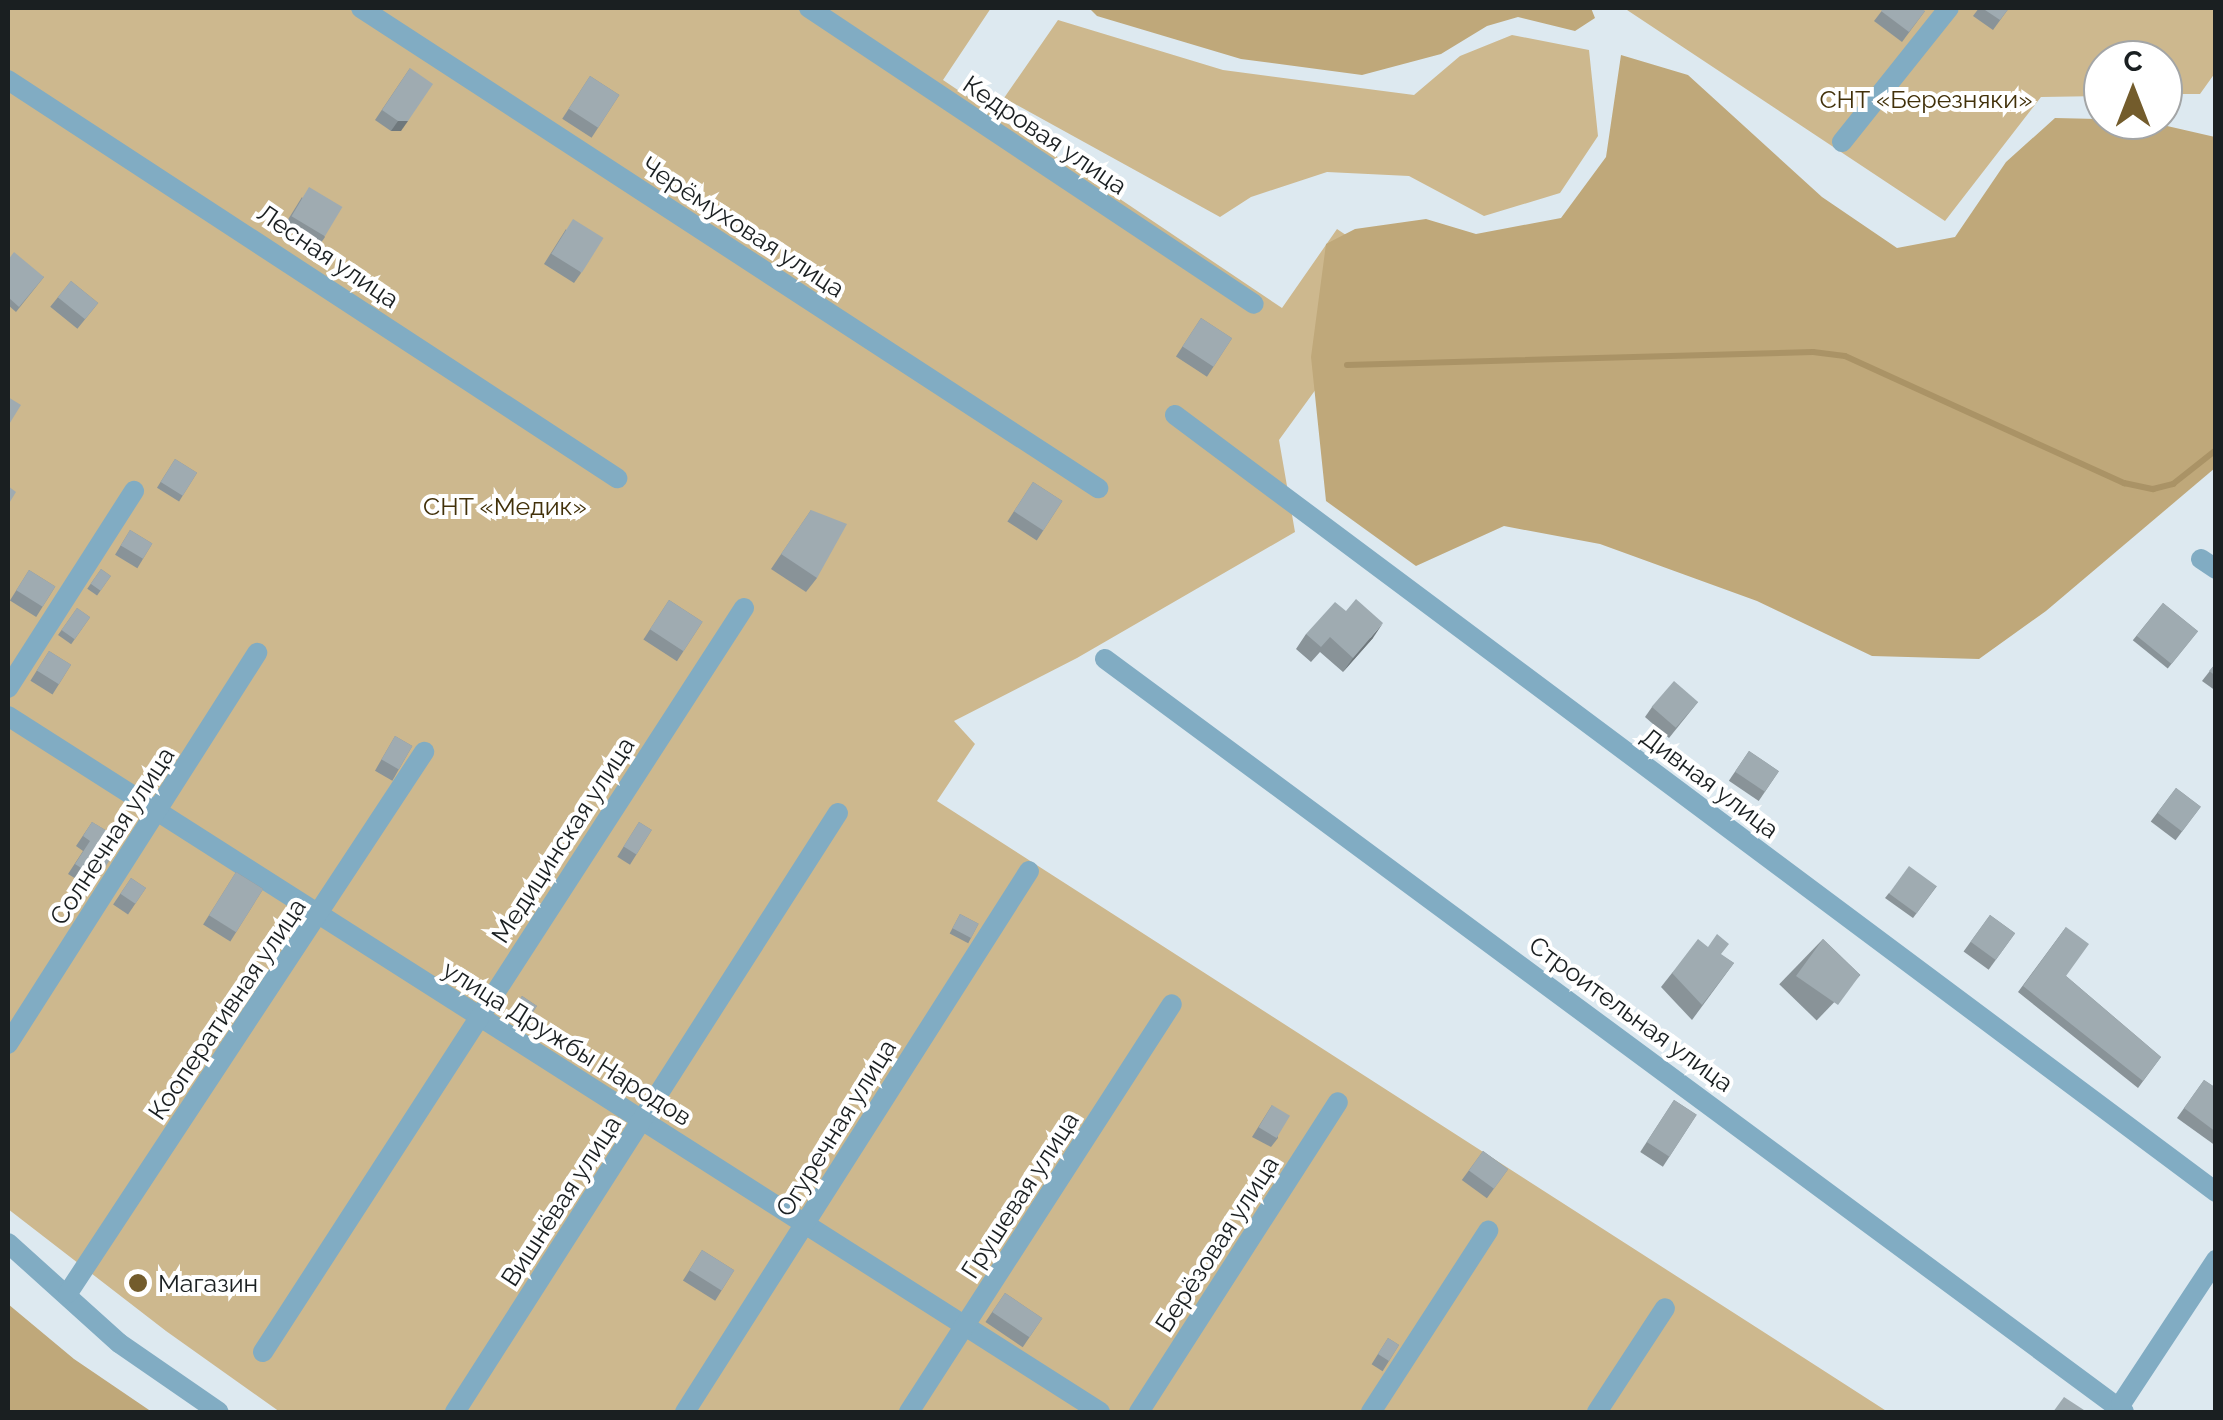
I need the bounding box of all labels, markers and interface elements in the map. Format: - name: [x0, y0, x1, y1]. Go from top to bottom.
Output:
- north arrow: [2083, 40, 2183, 140]
- text: С: [2123, 45, 2143, 78]
- street label: Кедровая улица: [957, 69, 1133, 201]
- park label: СНТ «Березняки»: [1819, 84, 2033, 114]
- street label: Черёмуховая улица: [636, 150, 850, 304]
- street label: Лесная улица: [251, 197, 405, 315]
- park label: СНТ «Медик»: [423, 491, 587, 521]
- street label: Дивная улица: [1635, 721, 1785, 845]
- street label: Медицинская улица: [485, 731, 641, 949]
- street label: Солнечная улица: [43, 741, 181, 931]
- street label: Кооперативная улица: [142, 892, 312, 1126]
- street label: Строительная улица: [1523, 930, 1739, 1098]
- street label: улица Дружбы Народов: [437, 954, 697, 1132]
- street label: Огуречная улица: [769, 1034, 903, 1222]
- street label: Грушевая улица: [955, 1106, 1085, 1284]
- street label: Вишнёвая улица: [495, 1110, 627, 1292]
- street label: Берёзовая улица: [1149, 1150, 1285, 1338]
- place label: Магазин: [158, 1268, 258, 1298]
- marker: Магазин: [127, 1272, 149, 1294]

